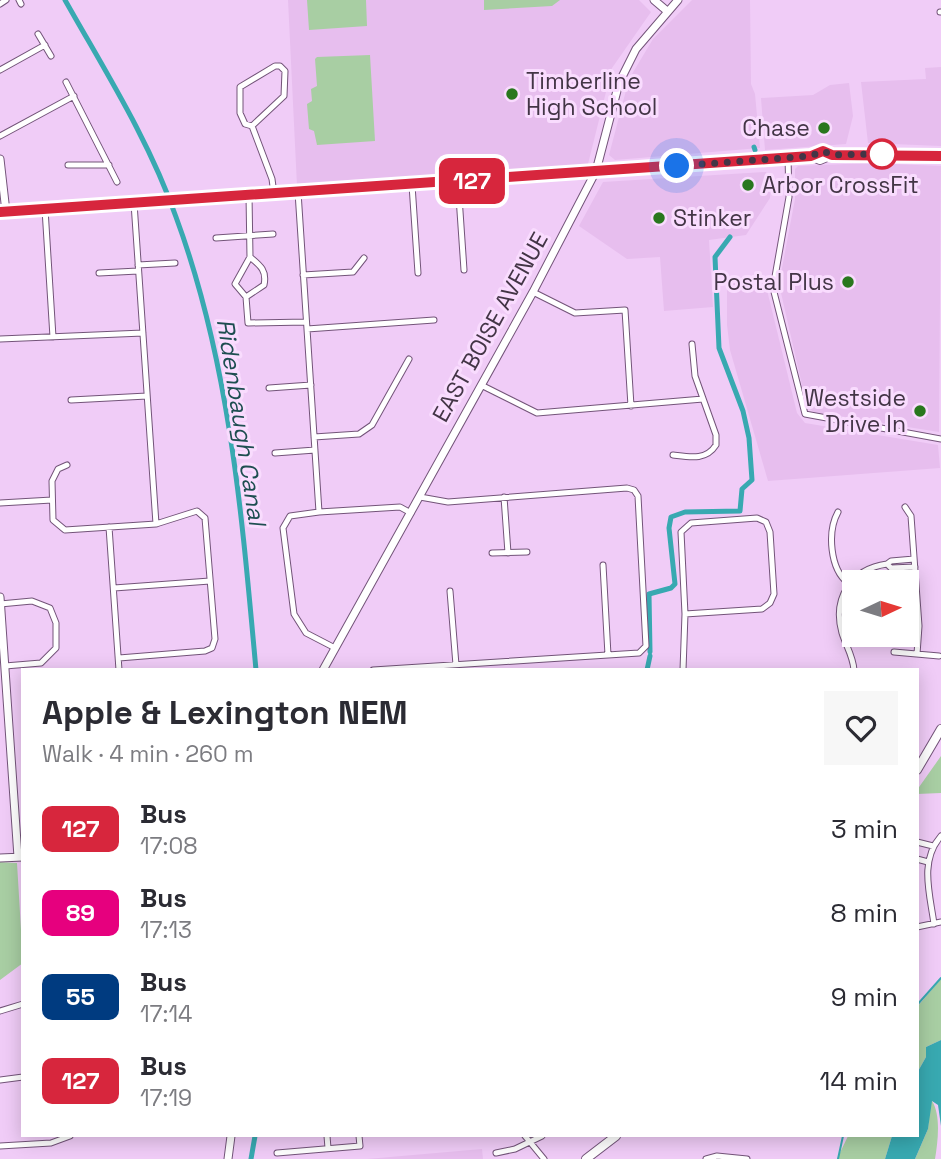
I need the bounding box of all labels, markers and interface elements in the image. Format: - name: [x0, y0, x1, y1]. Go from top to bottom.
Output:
- place label: Timberline High School: [526, 66, 658, 122]
- marker: Timberline High School: [504, 86, 520, 102]
- place label: Chase: [742, 113, 810, 143]
- marker: Chase: [816, 120, 832, 136]
- unlabelled marker: [867, 139, 897, 169]
- your location: [659, 148, 694, 183]
- line badge: 127: [432, 158, 512, 204]
- text: 127: [453, 165, 491, 196]
- place label: Arbor CrossFit: [762, 170, 919, 200]
- marker: Arbor CrossFit: [740, 177, 756, 193]
- place label: Stinker: [673, 203, 751, 233]
- marker: Stinker: [651, 210, 667, 226]
- street label: EAST BOISE AVENUE: [425, 227, 555, 427]
- place label: Postal Plus: [714, 267, 834, 297]
- marker: Postal Plus: [840, 274, 856, 290]
- water label: Ridenbaugh Canal: [210, 316, 274, 531]
- place label: Westside Drive In: [804, 383, 906, 439]
- marker: Westside Drive In: [912, 403, 928, 419]
- north arrow: [842, 570, 919, 648]
- map controls: [842, 570, 919, 647]
- button: heart: [824, 691, 898, 765]
- text: Apple & Lexington NEM: [42, 692, 408, 734]
- text: Walk · 4 min · 260 m: [42, 739, 254, 769]
- text: Bus: [140, 797, 187, 831]
- text: 3 min: [831, 812, 898, 846]
- text: 127: [61, 813, 100, 844]
- text: 17:08: [140, 831, 197, 861]
- text: Bus: [140, 881, 187, 915]
- text: 8 min: [830, 896, 898, 930]
- text: 89: [66, 897, 95, 928]
- text: 17:13: [140, 915, 192, 945]
- text: Bus: [140, 965, 187, 999]
- text: 9 min: [831, 980, 898, 1014]
- text: 55: [66, 981, 95, 1012]
- text: 17:14: [140, 999, 192, 1029]
- text: Bus: [140, 1049, 187, 1083]
- text: 14 min: [820, 1064, 898, 1098]
- text: 127: [61, 1065, 100, 1096]
- text: 17:19: [140, 1083, 192, 1113]

